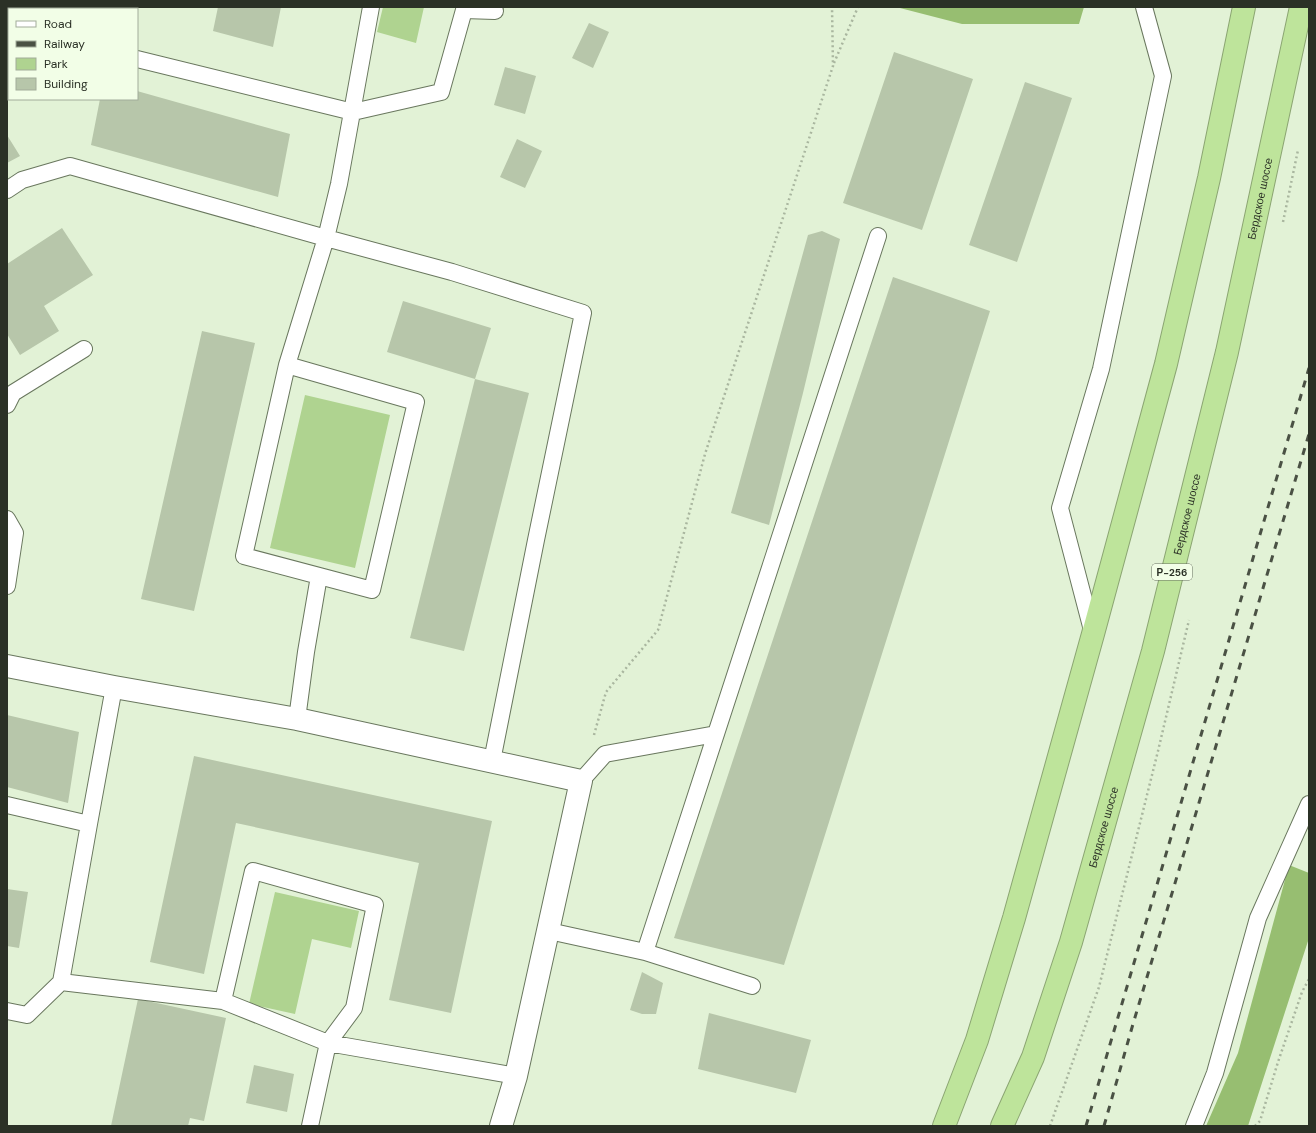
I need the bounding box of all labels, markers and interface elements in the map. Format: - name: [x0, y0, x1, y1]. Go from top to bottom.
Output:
- legend: [8, 8, 138, 100]
- text: Road: [44, 16, 72, 32]
- text: Railway: [44, 36, 85, 52]
- text: Park: [44, 56, 68, 72]
- text: Building: [44, 76, 88, 92]
- street label: Бердское шоссе: [1244, 156, 1275, 241]
- street label: Бердское шоссе: [1170, 472, 1204, 556]
- road number: Р-256: [1152, 564, 1192, 580]
- street label: Бердское шоссе: [1085, 785, 1121, 869]

